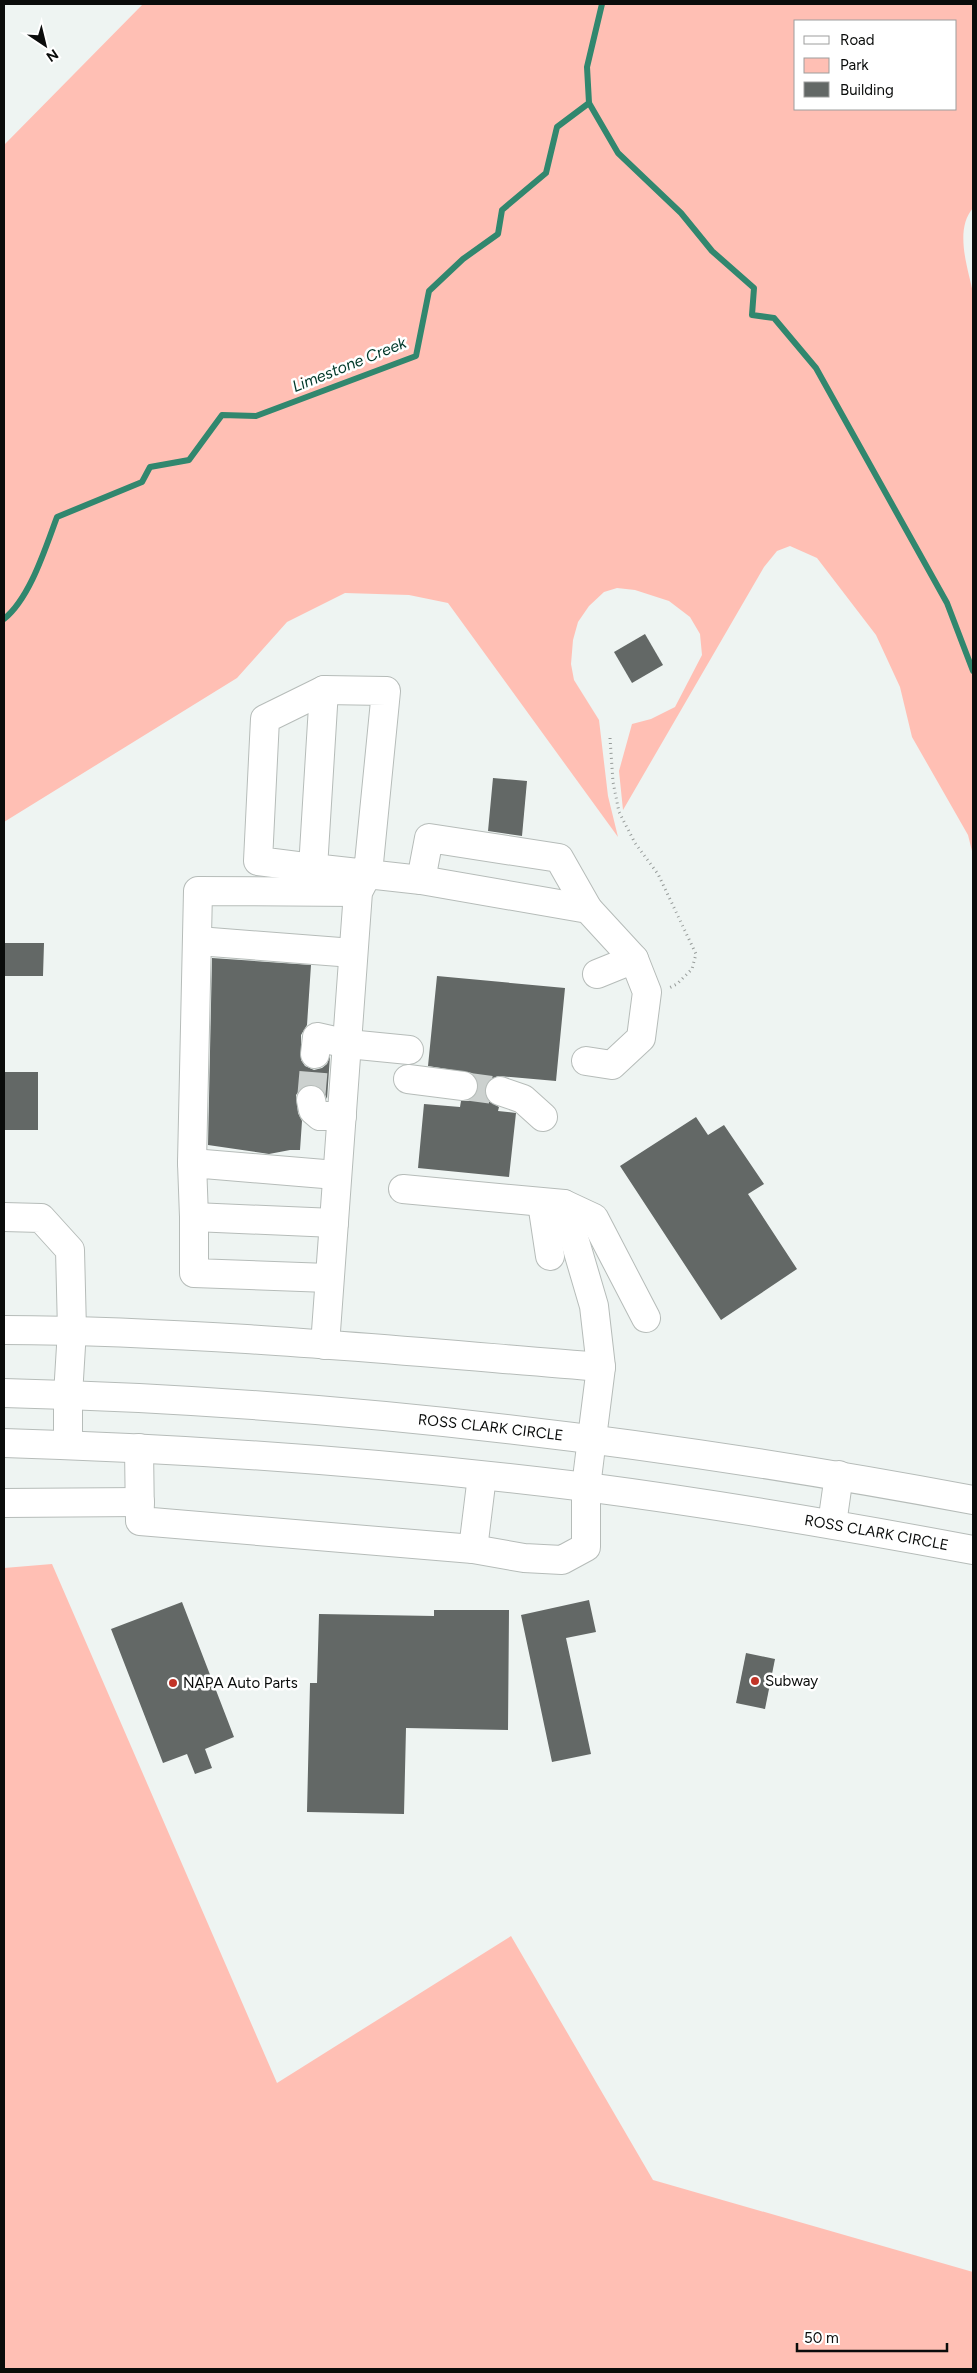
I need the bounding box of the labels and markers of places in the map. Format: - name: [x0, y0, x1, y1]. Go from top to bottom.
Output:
- place label: Subway: [765, 1672, 818, 1690]
- place label: NAPA Auto Parts: [183, 1674, 298, 1692]
- marker: Subway: [749, 1675, 761, 1687]
- marker: NAPA Auto Parts: [167, 1677, 179, 1689]

